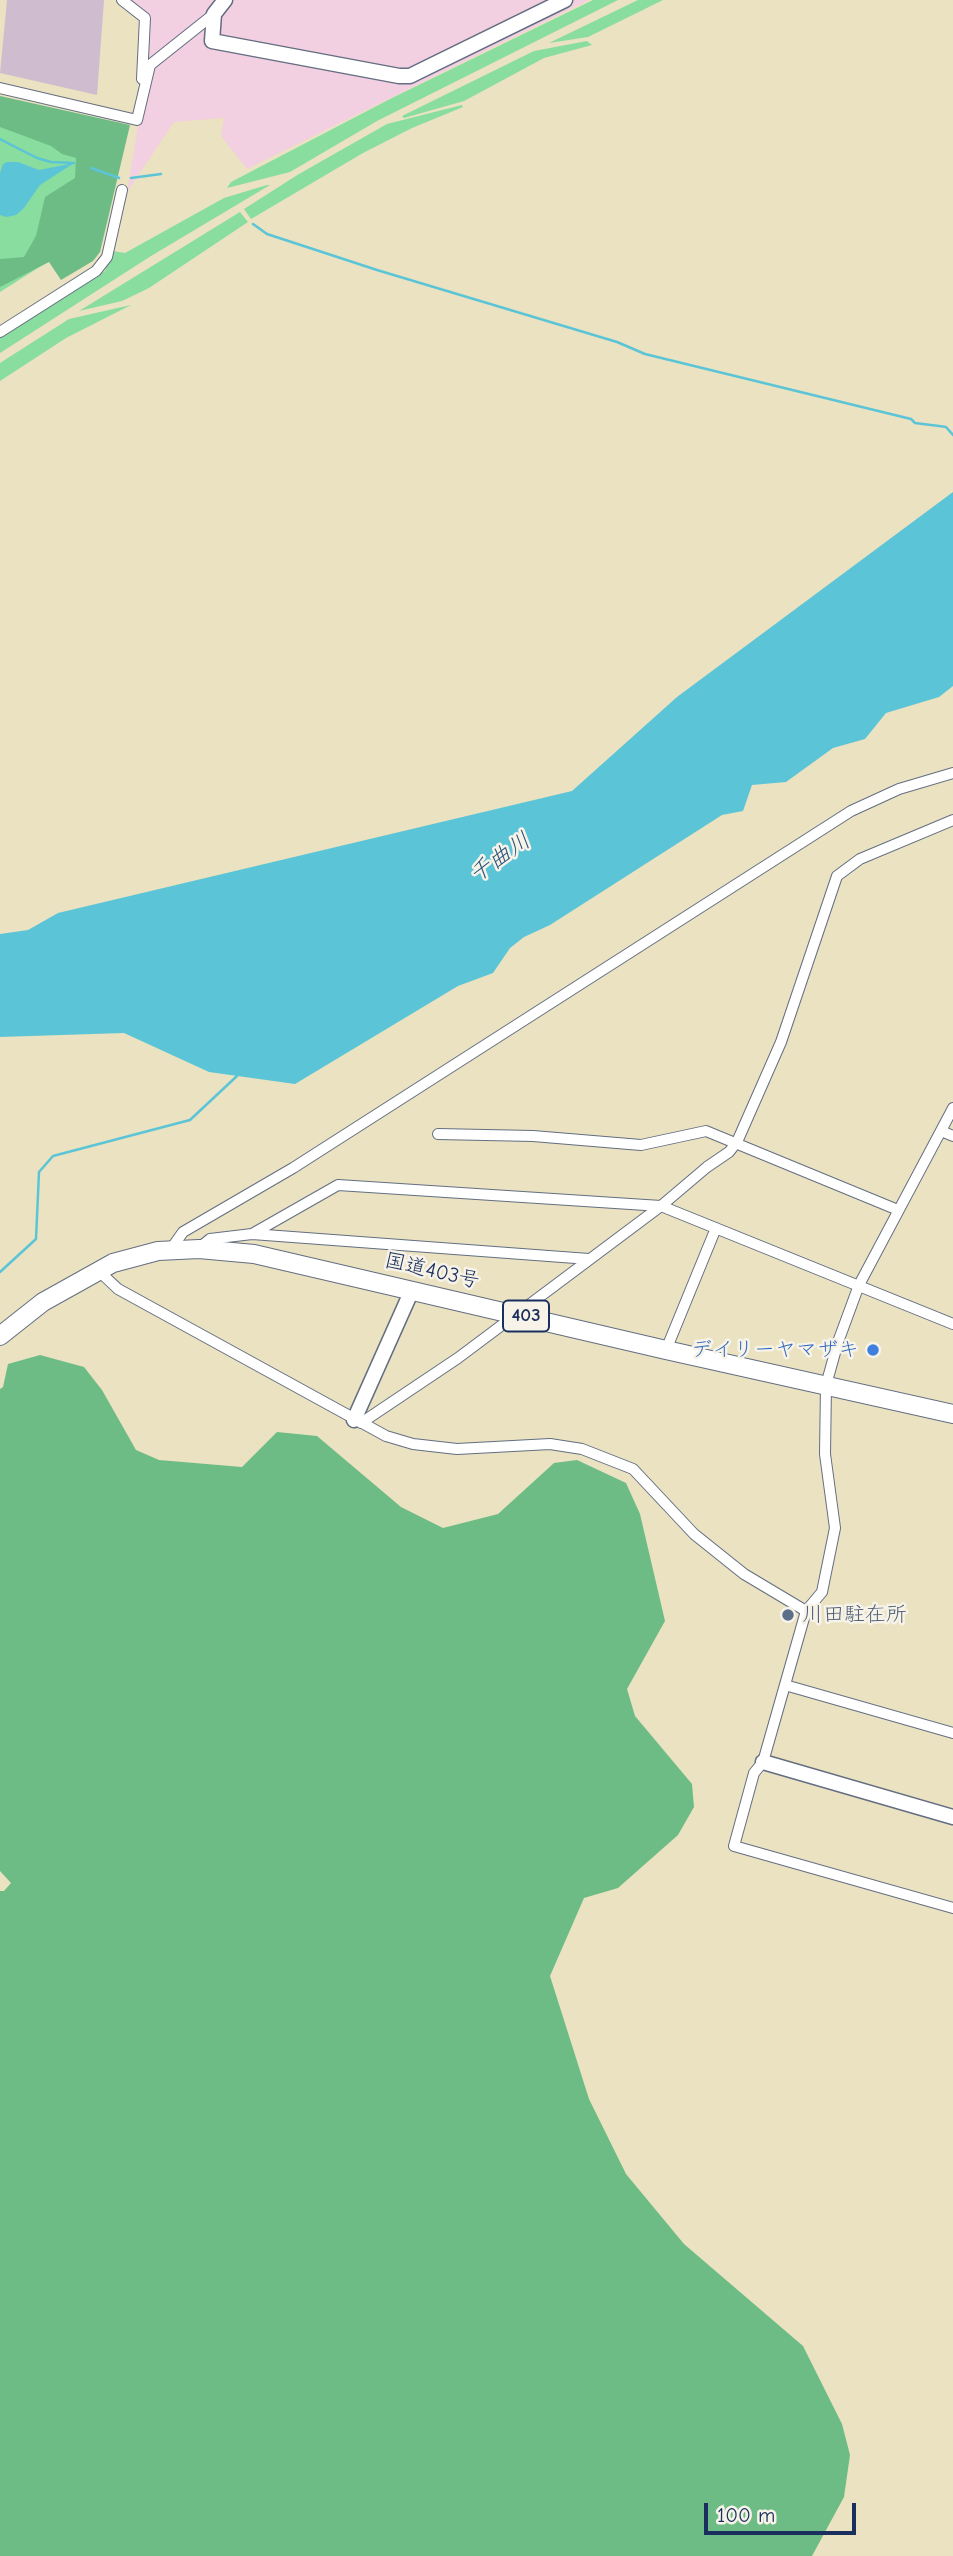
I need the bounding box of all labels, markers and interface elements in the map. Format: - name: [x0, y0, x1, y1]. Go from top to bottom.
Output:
- water label: 千曲川: [464, 827, 536, 889]
- street label: 国道403号: [382, 1248, 482, 1294]
- road number: 403: [503, 1300, 549, 1332]
- place label: デイリーヤマザキ: [691, 1337, 859, 1363]
- marker: デイリーヤマザキ: [865, 1342, 881, 1358]
- place label: 川田駐在所: [802, 1602, 907, 1628]
- marker: 川田駐在所: [780, 1607, 796, 1623]
- scale bar: [708, 2490, 860, 2534]
- text: 100 m: [717, 2503, 775, 2527]

